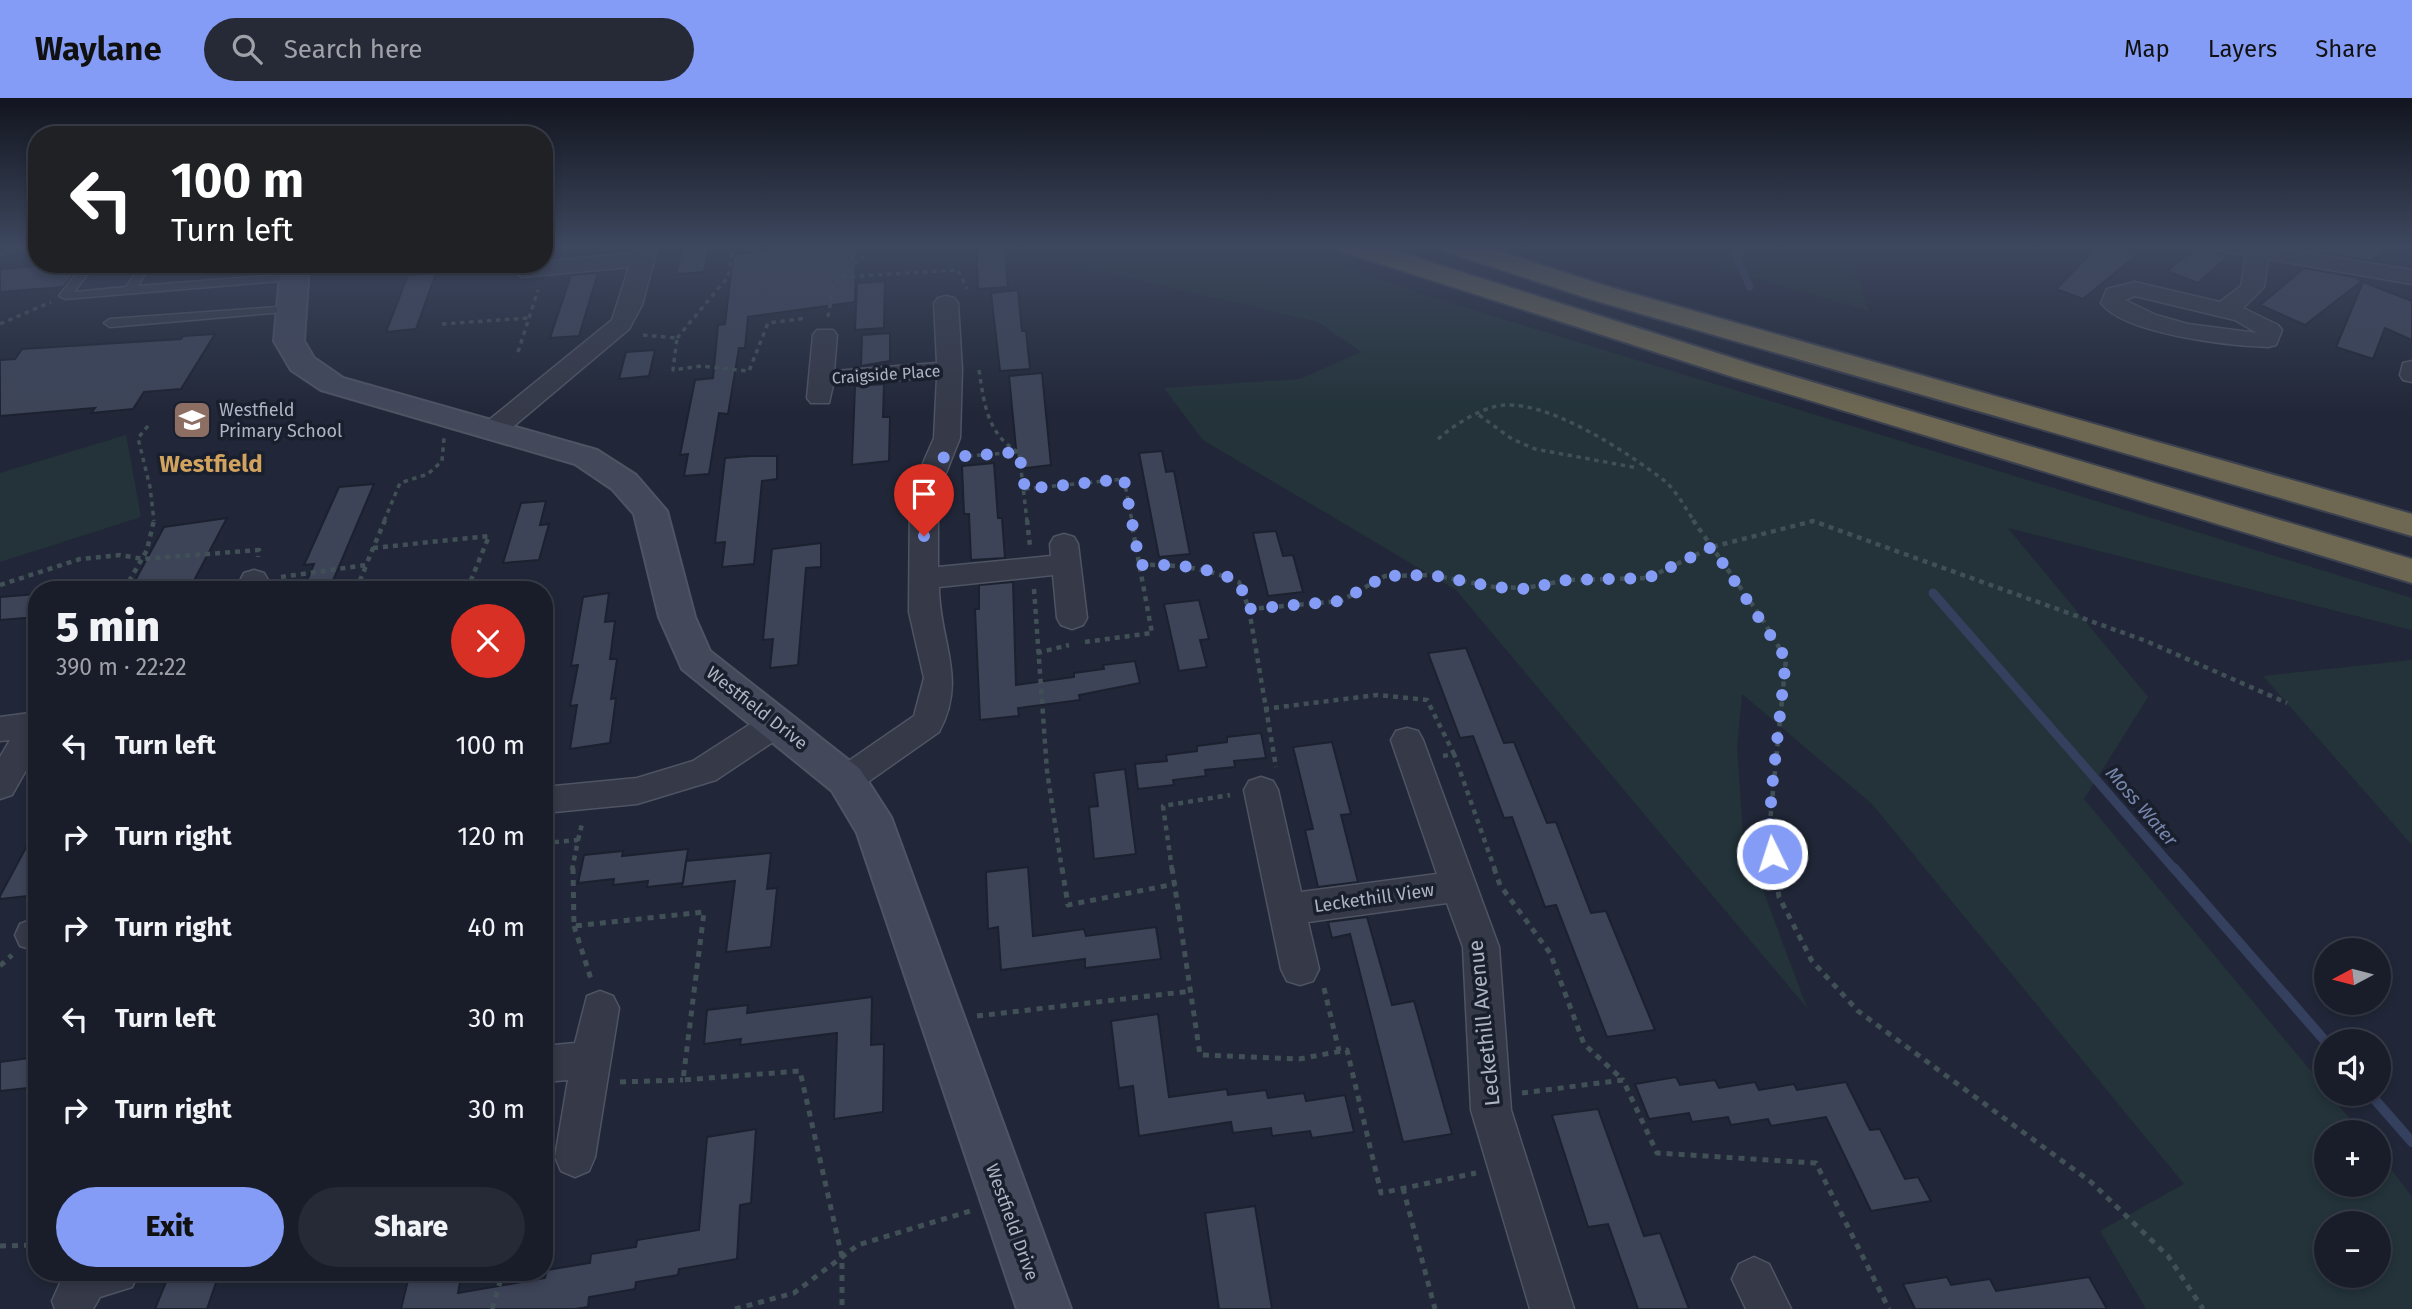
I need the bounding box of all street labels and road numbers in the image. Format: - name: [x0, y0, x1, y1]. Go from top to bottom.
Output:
- street label: Craigside Place: [831, 361, 941, 388]
- street label: Westfield Drive: [702, 662, 812, 754]
- street label: Leckethill View: [1313, 879, 1436, 917]
- street label: Leckethill Avenue: [1462, 939, 1506, 1107]
- street label: Westfield Drive: [981, 1161, 1043, 1283]

